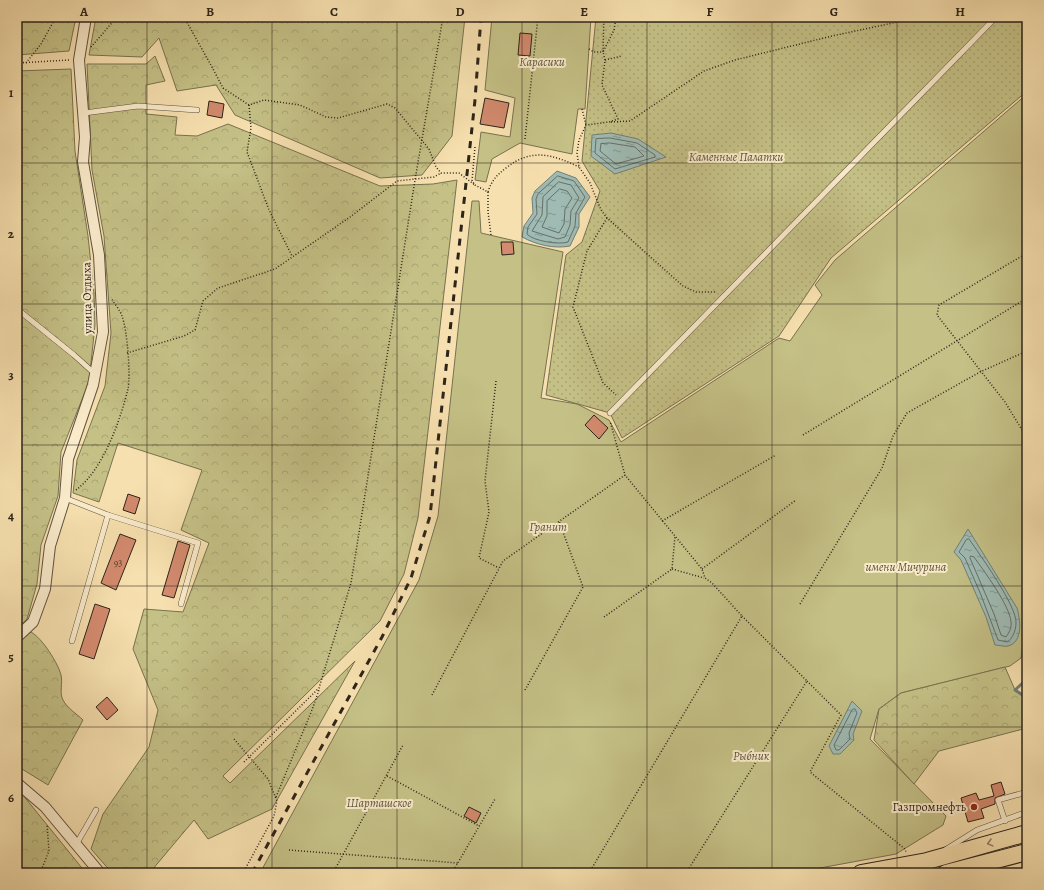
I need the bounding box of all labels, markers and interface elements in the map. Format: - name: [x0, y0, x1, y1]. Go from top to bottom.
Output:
- text: A: [79, 3, 89, 20]
- text: B: [206, 3, 214, 20]
- text: C: [330, 3, 338, 20]
- text: D: [455, 3, 465, 20]
- text: E: [580, 3, 588, 20]
- text: F: [707, 3, 714, 20]
- text: G: [830, 3, 838, 20]
- text: H: [955, 3, 965, 20]
- park label: Карасики: [519, 54, 565, 70]
- text: 1: [9, 84, 14, 101]
- park label: Каменные Палатки: [689, 149, 783, 165]
- text: 2: [8, 225, 15, 242]
- street label: улица Отдыха: [78, 262, 96, 335]
- text: 3: [8, 366, 14, 383]
- text: 4: [8, 507, 14, 524]
- park label: Гранит: [529, 519, 567, 535]
- house number: 93: [114, 556, 122, 569]
- park label: имени Мичурина: [866, 559, 947, 575]
- text: 5: [8, 648, 14, 665]
- park label: Рыбник: [733, 748, 770, 764]
- text: 6: [8, 789, 14, 806]
- park label: Шарташское: [346, 795, 412, 811]
- place label: Газпромнефть: [893, 799, 967, 815]
- marker: Газпромнефть: [969, 802, 979, 812]
- one-way arrow: [986, 839, 993, 847]

